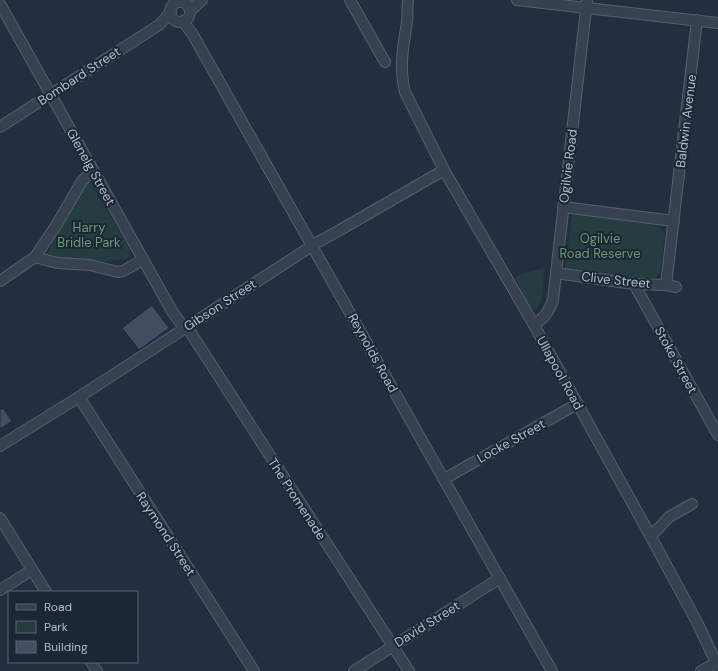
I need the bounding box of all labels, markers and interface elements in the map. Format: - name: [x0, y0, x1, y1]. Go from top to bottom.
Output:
- street label: Bombard Street: [34, 43, 124, 109]
- street label: Baldwin Avenue: [672, 73, 700, 169]
- street label: Glenelg Street: [63, 126, 119, 208]
- street label: Ogilvie Road: [555, 128, 581, 204]
- park label: Harry Bridle Park: [57, 219, 121, 251]
- park label: Ogilvie Road Reserve: [559, 230, 641, 262]
- street label: Clive Street: [581, 268, 651, 292]
- street label: Gibson Street: [181, 275, 259, 335]
- street label: Reynolds Road: [344, 310, 402, 396]
- street label: Stoke Street: [651, 324, 701, 396]
- street label: Ullapool Road: [533, 333, 587, 413]
- street label: Locke Street: [474, 415, 548, 467]
- street label: The Promenade: [264, 455, 330, 543]
- street label: Raymond Street: [132, 489, 200, 579]
- legend: [8, 591, 138, 663]
- street label: David Street: [391, 597, 463, 651]
- text: Road: [44, 599, 72, 615]
- text: Park: [44, 619, 68, 635]
- text: Building: [44, 639, 88, 655]

